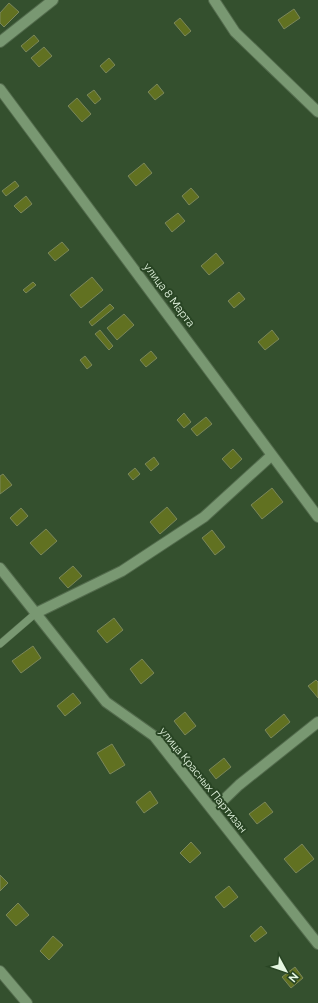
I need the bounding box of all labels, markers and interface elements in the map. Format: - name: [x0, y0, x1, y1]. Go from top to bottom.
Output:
- street label: улица 8 Марта: [141, 260, 197, 330]
- street label: улица Красных Партизан: [156, 725, 250, 835]
- north arrow: [266, 951, 306, 991]
- text: N: [286, 970, 301, 985]

